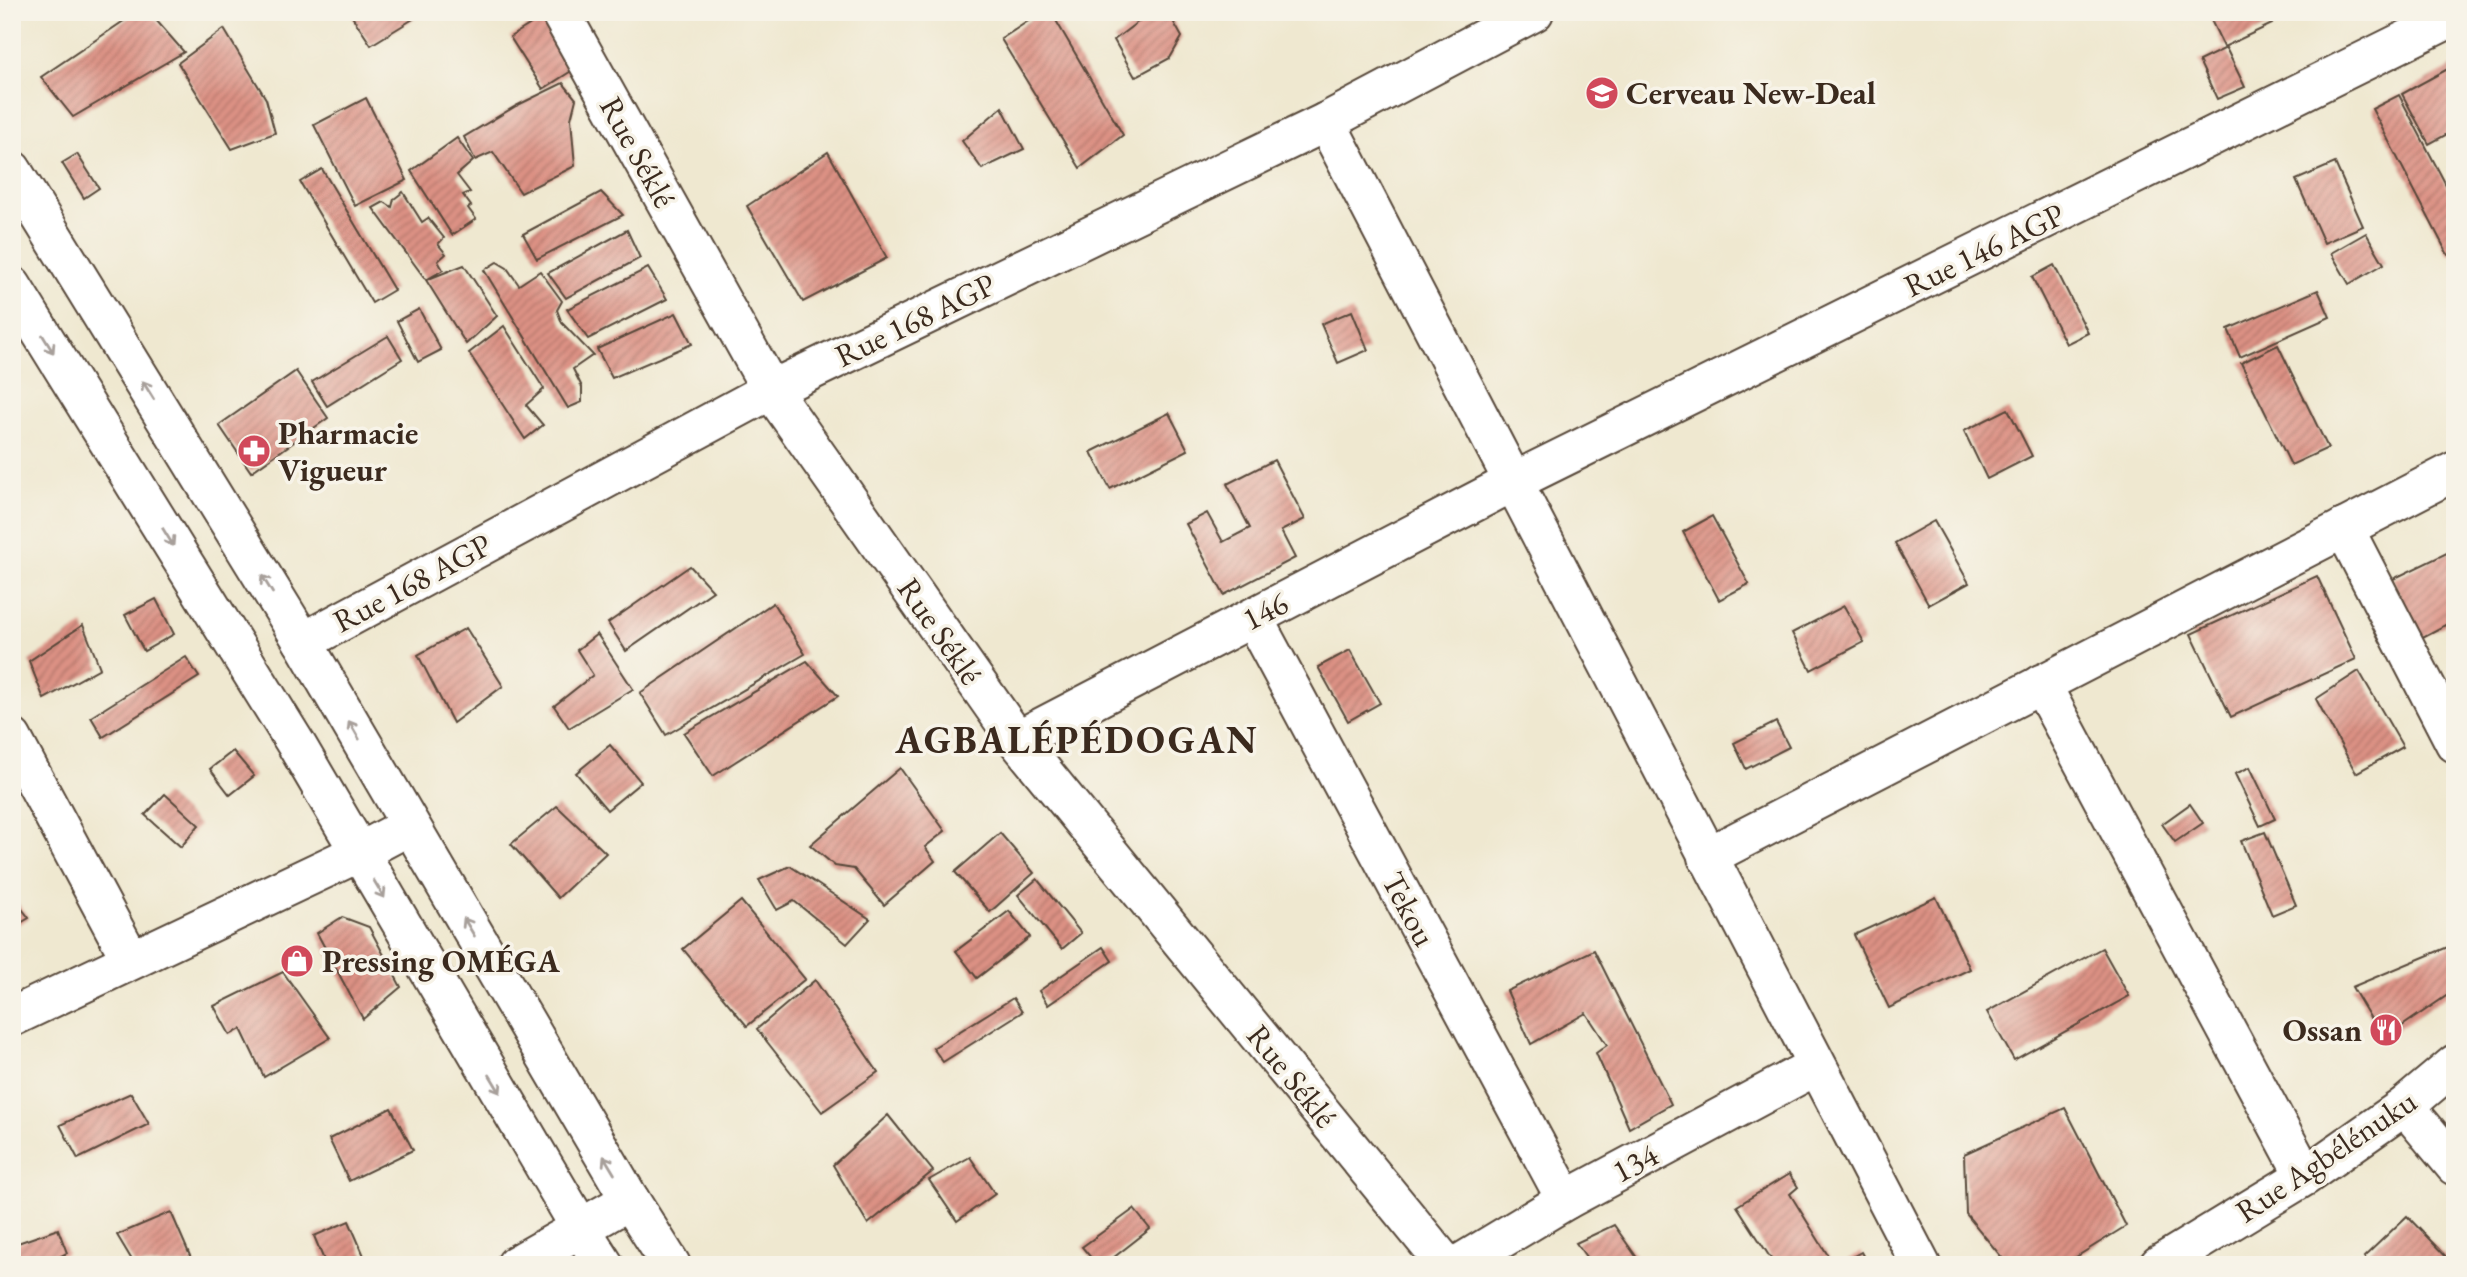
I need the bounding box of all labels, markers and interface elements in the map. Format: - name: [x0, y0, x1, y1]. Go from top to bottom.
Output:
- place label: Cerveau New-Deal: [1626, 72, 1876, 114]
- school or university icon: Cerveau New-Deal: [1583, 74, 1621, 112]
- street label: Rue Séklé: [590, 89, 686, 215]
- street label: Rue 146 AGP: [1897, 193, 2071, 307]
- street label: Rue 168 AGP: [828, 263, 1002, 377]
- one-way arrow: [42, 333, 56, 353]
- one-way arrow: [140, 381, 154, 401]
- place label: Pharmacie Vigueur: [278, 412, 418, 491]
- pharmacy icon: Pharmacie Vigueur: [235, 432, 273, 470]
- street label: Rue 168 AGP: [326, 524, 498, 642]
- one-way arrow: [161, 527, 175, 547]
- street label: Rue Séklé: [888, 569, 992, 693]
- one-way arrow: [260, 575, 274, 595]
- street label: 146: [1235, 582, 1295, 640]
- district label: AGBALÉPÉDOGAN: [894, 715, 1259, 764]
- one-way arrow: [347, 721, 361, 741]
- street label: Tekou: [1372, 865, 1446, 954]
- one-way arrow: [372, 878, 386, 898]
- one-way arrow: [462, 917, 476, 937]
- place label: Pressing OMÉGA: [322, 940, 561, 982]
- shop icon: Pressing OMÉGA: [278, 942, 316, 980]
- place label: Ossan: [2283, 1009, 2362, 1051]
- restaurant icon: Ossan: [2367, 1011, 2405, 1049]
- street label: Rue Séklé: [1238, 1016, 1346, 1136]
- one-way arrow: [488, 1074, 502, 1094]
- street label: Rue Agbélénuku: [2227, 1080, 2425, 1232]
- street label: 134: [1605, 1133, 1666, 1192]
- one-way arrow: [602, 1155, 615, 1176]

